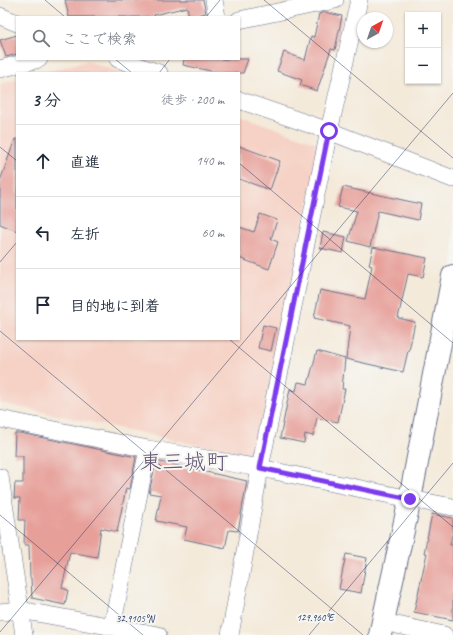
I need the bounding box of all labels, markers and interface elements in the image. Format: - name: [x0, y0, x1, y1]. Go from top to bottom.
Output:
- north arrow: [357, 12, 393, 48]
- map controls: [405, 12, 441, 84]
- button: +: [405, 12, 441, 48]
- search box: [16, 16, 240, 60]
- icon: search: [30, 27, 52, 49]
- text: ここで検索: [62, 30, 137, 49]
- button: −: [405, 48, 441, 84]
- text: 3 分: [32, 90, 61, 111]
- text: 徒歩 · 200 m: [161, 92, 224, 108]
- route start: [320, 122, 338, 140]
- icon: ahead: [32, 150, 54, 172]
- text: 直進: [70, 153, 100, 172]
- text: 140 m: [196, 153, 224, 169]
- icon: left: [32, 222, 54, 244]
- text: 左折: [70, 225, 100, 244]
- text: 60 m: [202, 225, 224, 241]
- icon: arrive: [32, 294, 54, 316]
- text: 目的地に到着: [70, 297, 160, 316]
- district label: 東三城町: [140, 448, 228, 476]
- route end: [401, 490, 419, 508]
- text: 129.960°E: [296, 611, 335, 624]
- text: 32.9105°N: [116, 612, 156, 625]

